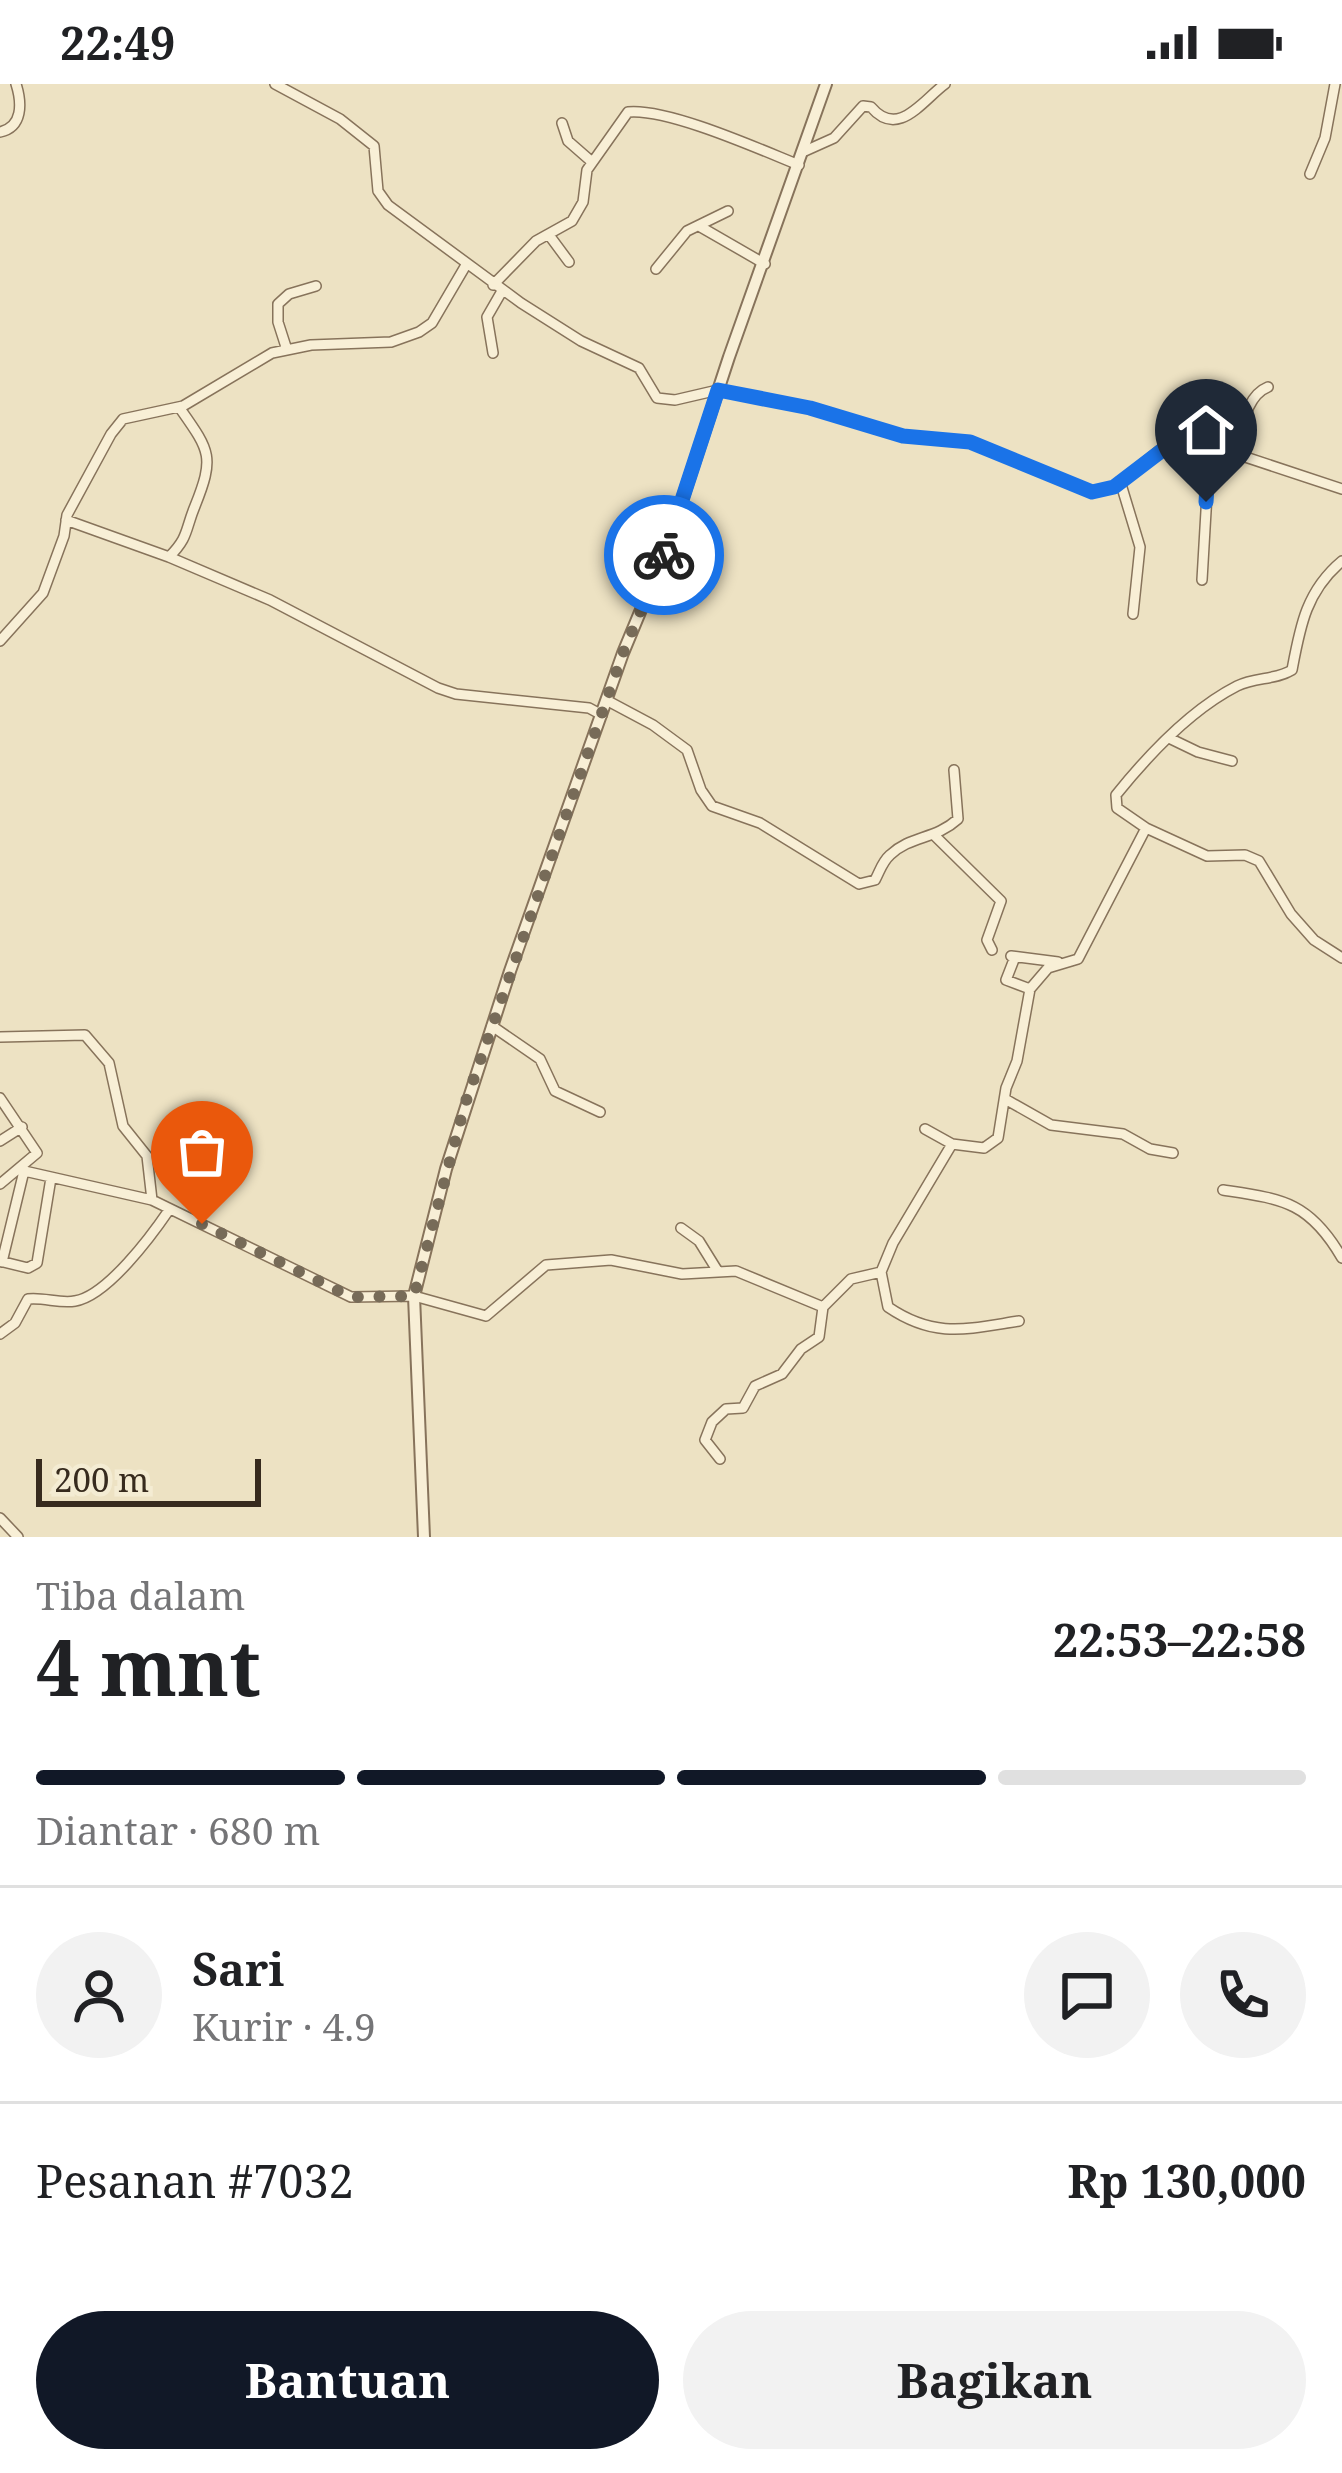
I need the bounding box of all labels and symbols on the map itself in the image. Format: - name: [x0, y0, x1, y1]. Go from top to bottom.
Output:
- pin: [1155, 379, 1257, 502]
- courier: [604, 495, 724, 615]
- pin: [151, 1101, 253, 1224]
- scale bar: [36, 1453, 261, 1506]

